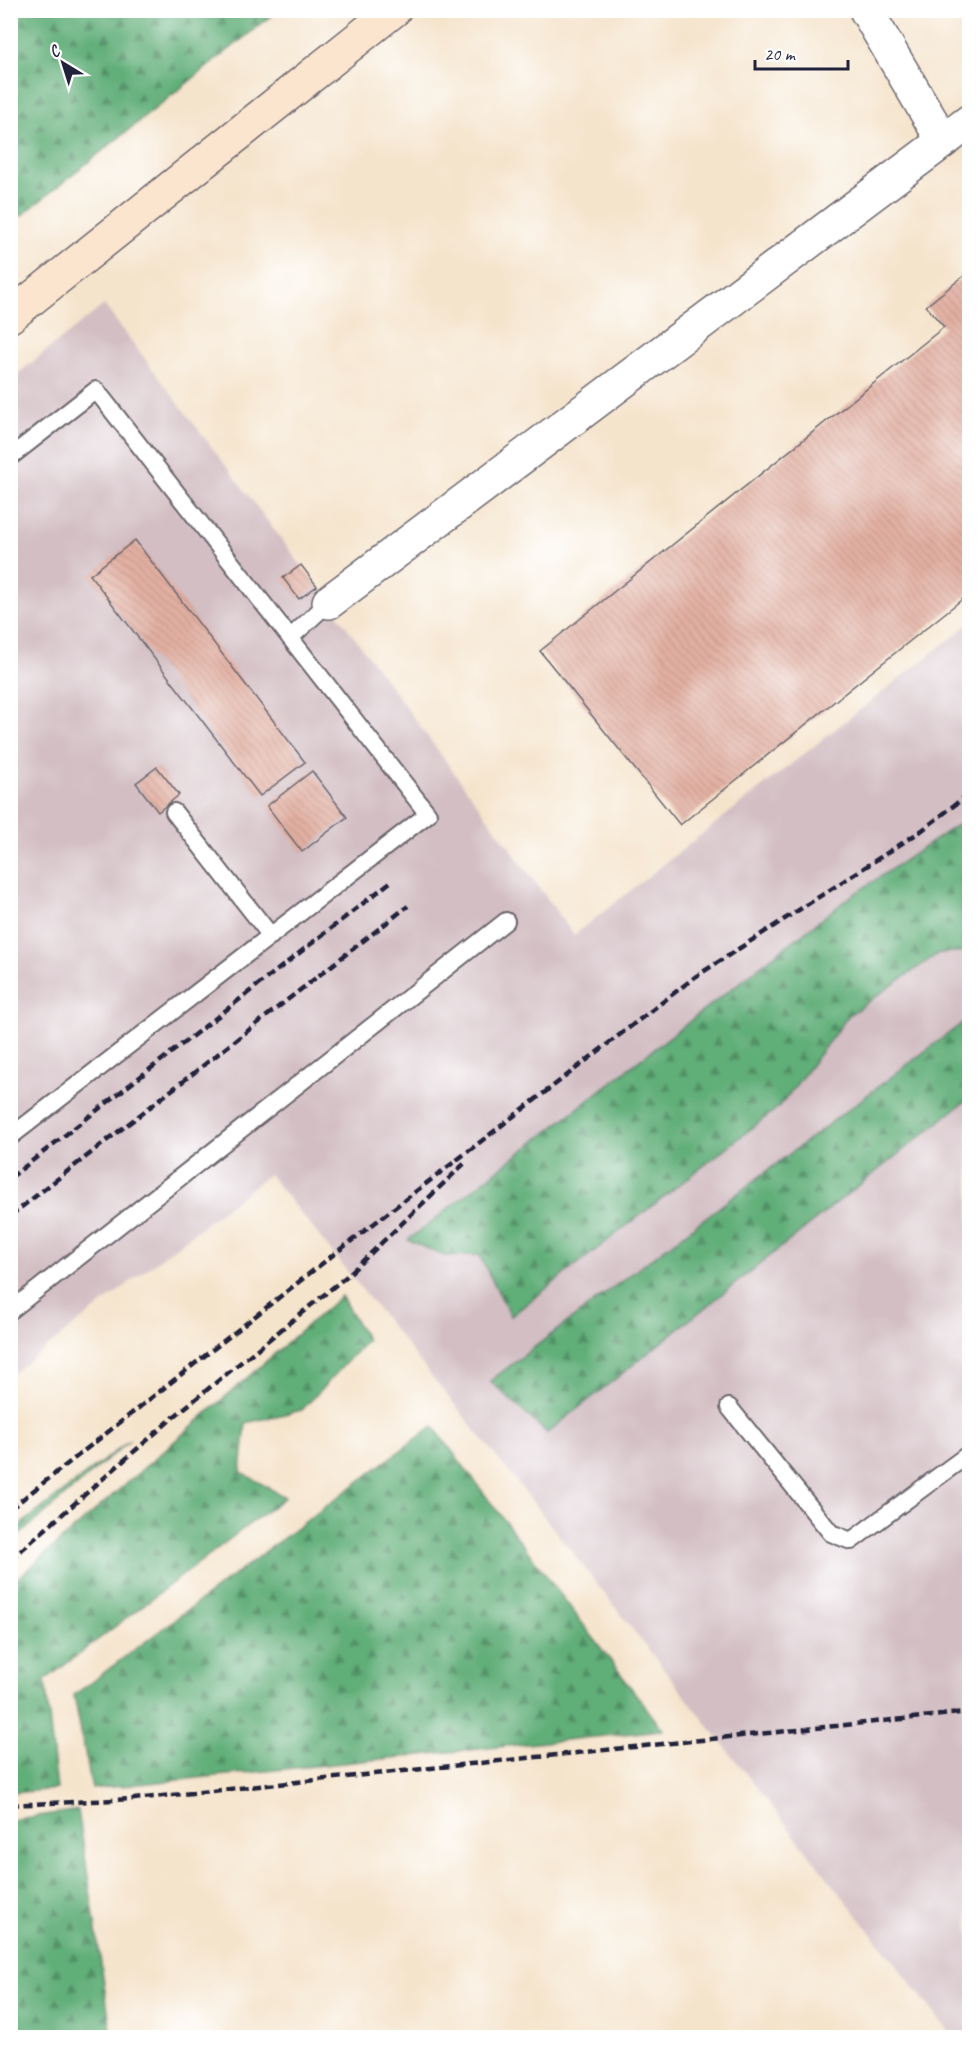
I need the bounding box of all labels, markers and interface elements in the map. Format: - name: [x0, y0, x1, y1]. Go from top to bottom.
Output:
- north arrow: [33, 33, 93, 93]
- scale bar: [755, 33, 848, 71]
- text: С: [45, 40, 65, 62]
- text: 20 m: [764, 43, 797, 65]

